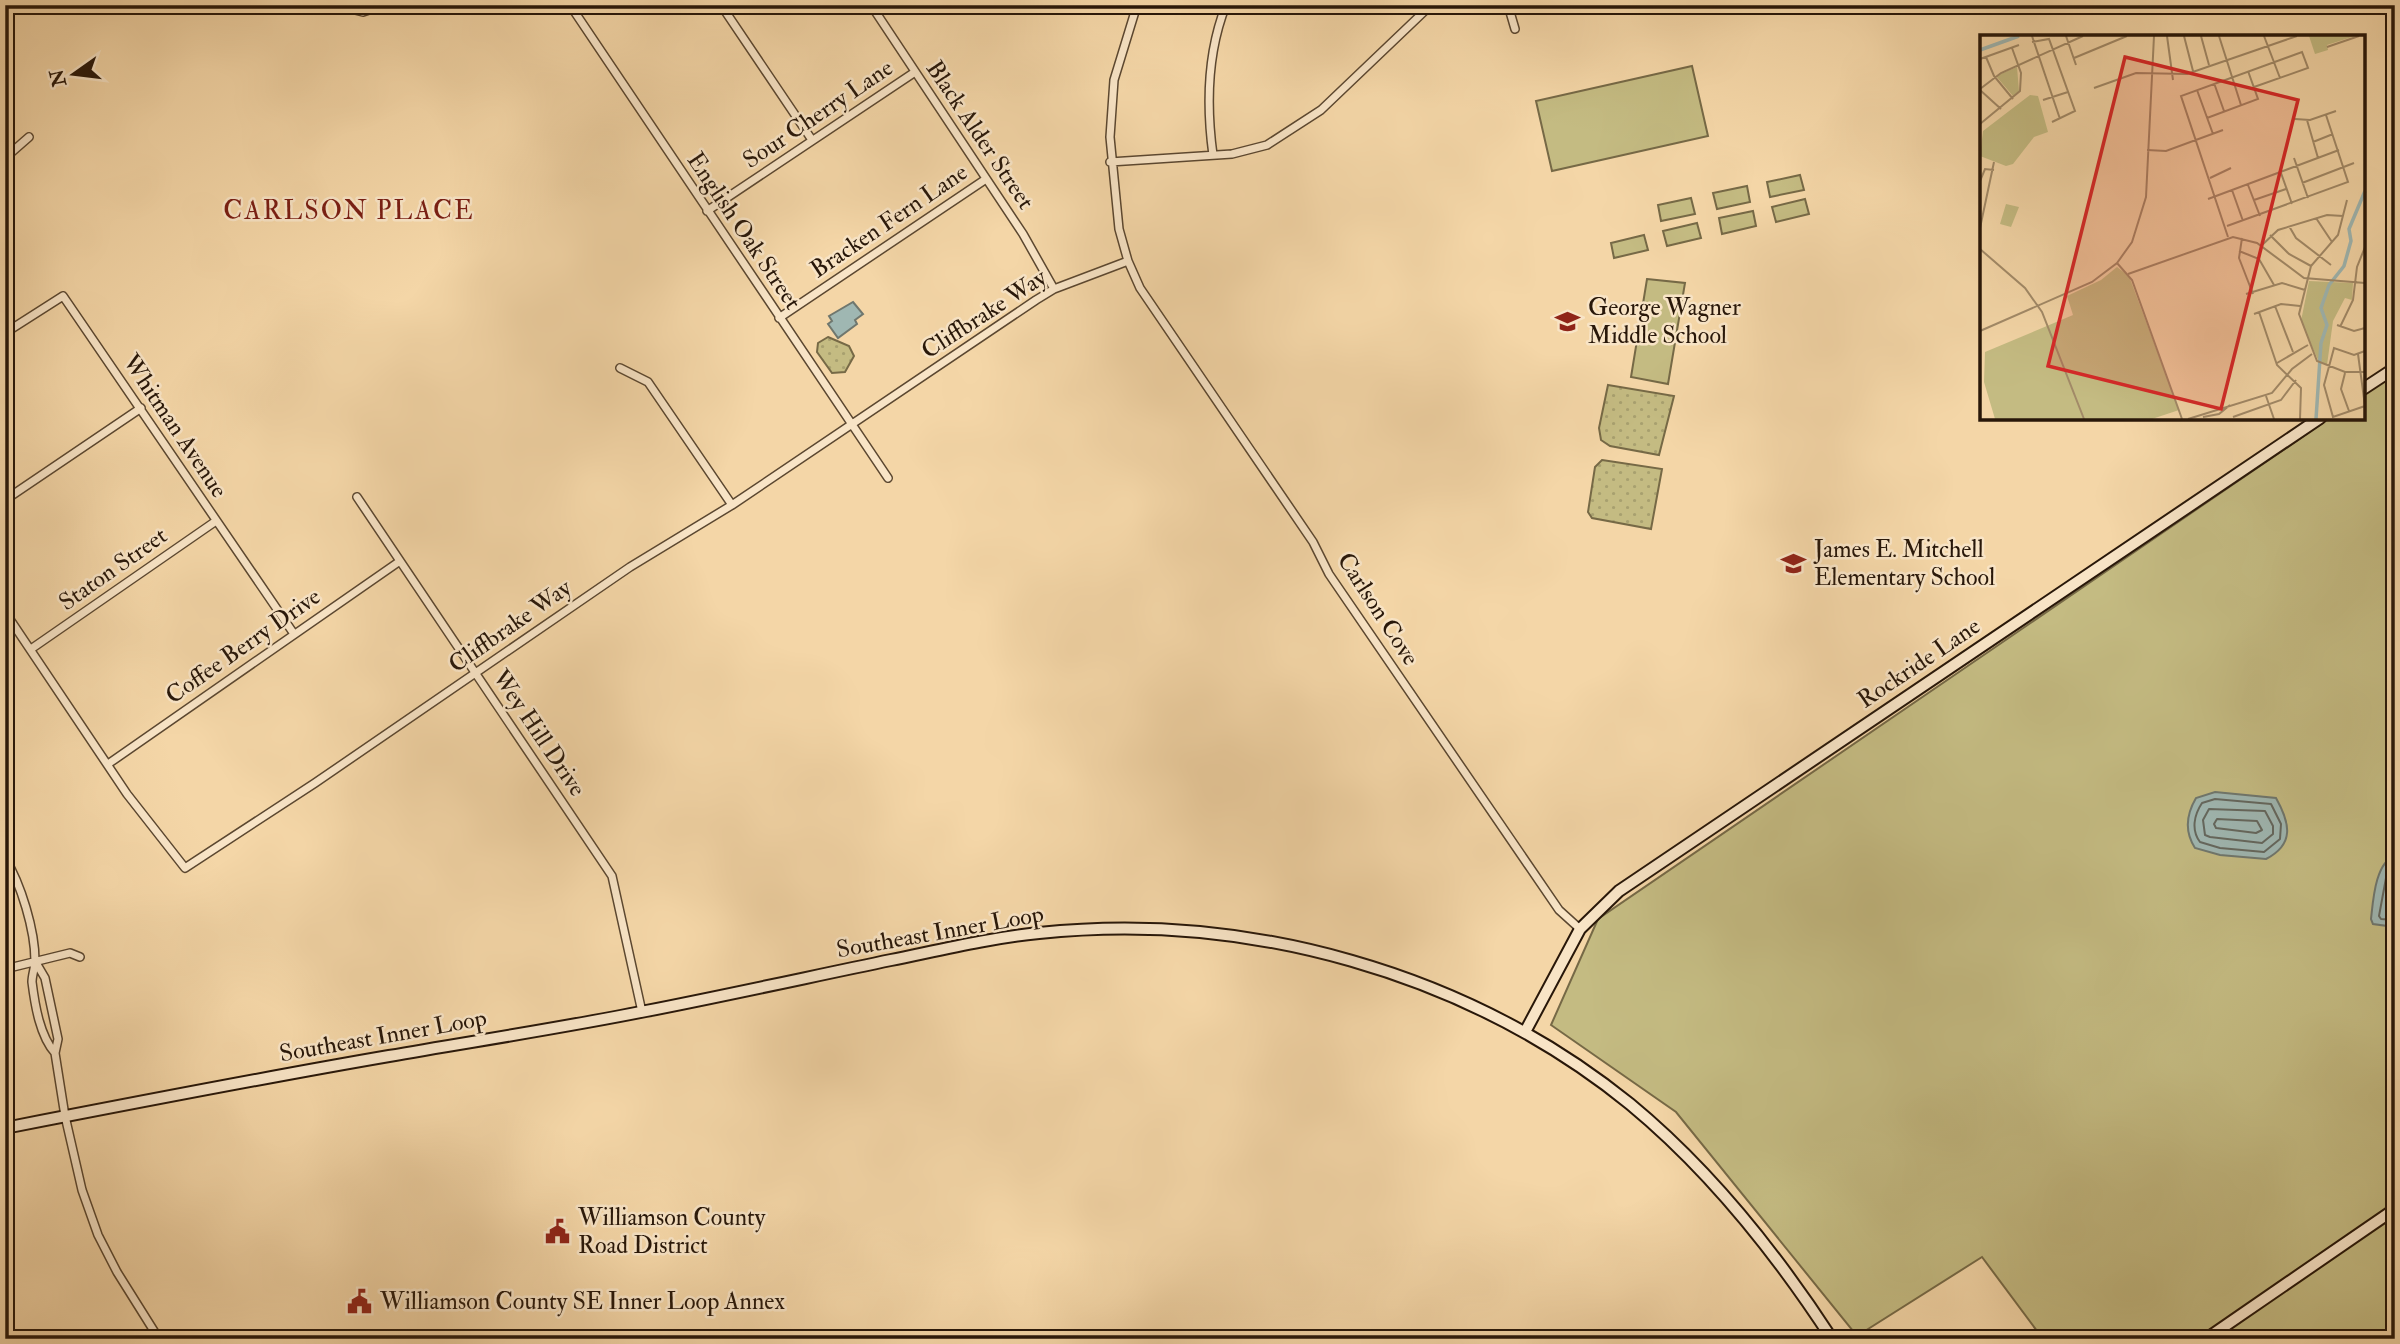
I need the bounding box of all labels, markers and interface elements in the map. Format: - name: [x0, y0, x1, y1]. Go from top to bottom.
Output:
- inset map: [1980, 35, 2365, 420]
- north arrow: [38, 38, 108, 108]
- street label: Sour Cherry Lane: [737, 52, 899, 176]
- street label: Black Alder Street: [919, 55, 1041, 215]
- text: N: [45, 66, 72, 90]
- street label: English Oak Street: [680, 146, 808, 316]
- street label: Bracken Fern Lane: [804, 157, 974, 285]
- district label: CARLSON PLACE: [223, 195, 475, 227]
- street label: Cliffbrake Way: [916, 262, 1053, 366]
- place label: George Wagner Middle School: [1588, 292, 1741, 351]
- school or university icon: George Wagner Middle School: [1554, 307, 1582, 335]
- street label: Whitman Avenue: [115, 347, 234, 504]
- street label: Staton Street: [53, 520, 173, 618]
- place label: James E. Mitchell Elementary School: [1813, 534, 1995, 593]
- street label: Carlson Cove: [1330, 547, 1426, 671]
- school or university icon: James E. Mitchell Elementary School: [1780, 549, 1808, 577]
- street label: Cliffbrake Way: [443, 572, 578, 680]
- street label: Coffee Berry Drive: [160, 581, 326, 711]
- street label: Rockride Lane: [1852, 611, 1986, 715]
- street label: Wey Hill Drive: [485, 663, 593, 802]
- street label: Southeast Inner Loop: [834, 899, 1046, 965]
- street label: Southeast Inner Loop: [277, 1003, 489, 1069]
- place label: Williamson County Road District: [577, 1202, 766, 1261]
- public building icon: Williamson County Road District: [544, 1217, 572, 1245]
- place label: Williamson County SE Inner Loop Annex: [379, 1286, 785, 1317]
- public building icon: Williamson County SE Inner Loop Annex: [346, 1287, 374, 1315]

